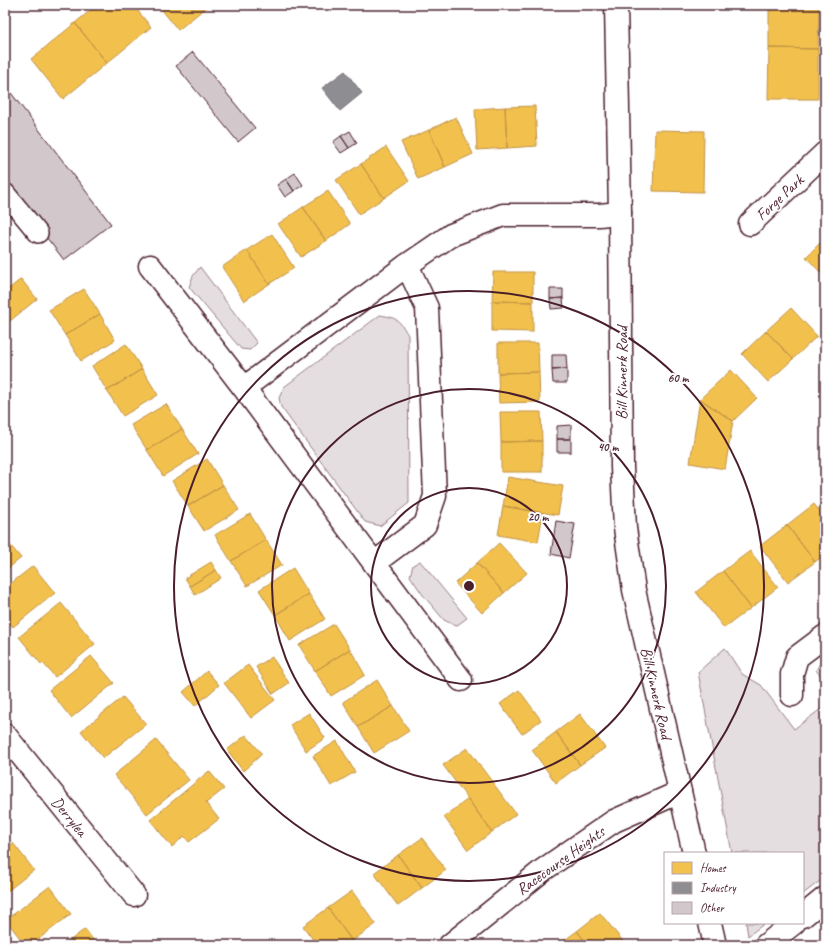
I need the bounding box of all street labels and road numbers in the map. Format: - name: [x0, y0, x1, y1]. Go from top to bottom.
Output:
- street label: Forge Park: [752, 170, 809, 225]
- street label: Bill Kinnerk Road: [612, 324, 632, 420]
- street label: Bill Kinnerk Road: [636, 645, 677, 744]
- street label: Derrylea: [47, 792, 92, 842]
- street label: Racecourse Heights: [512, 821, 610, 900]

